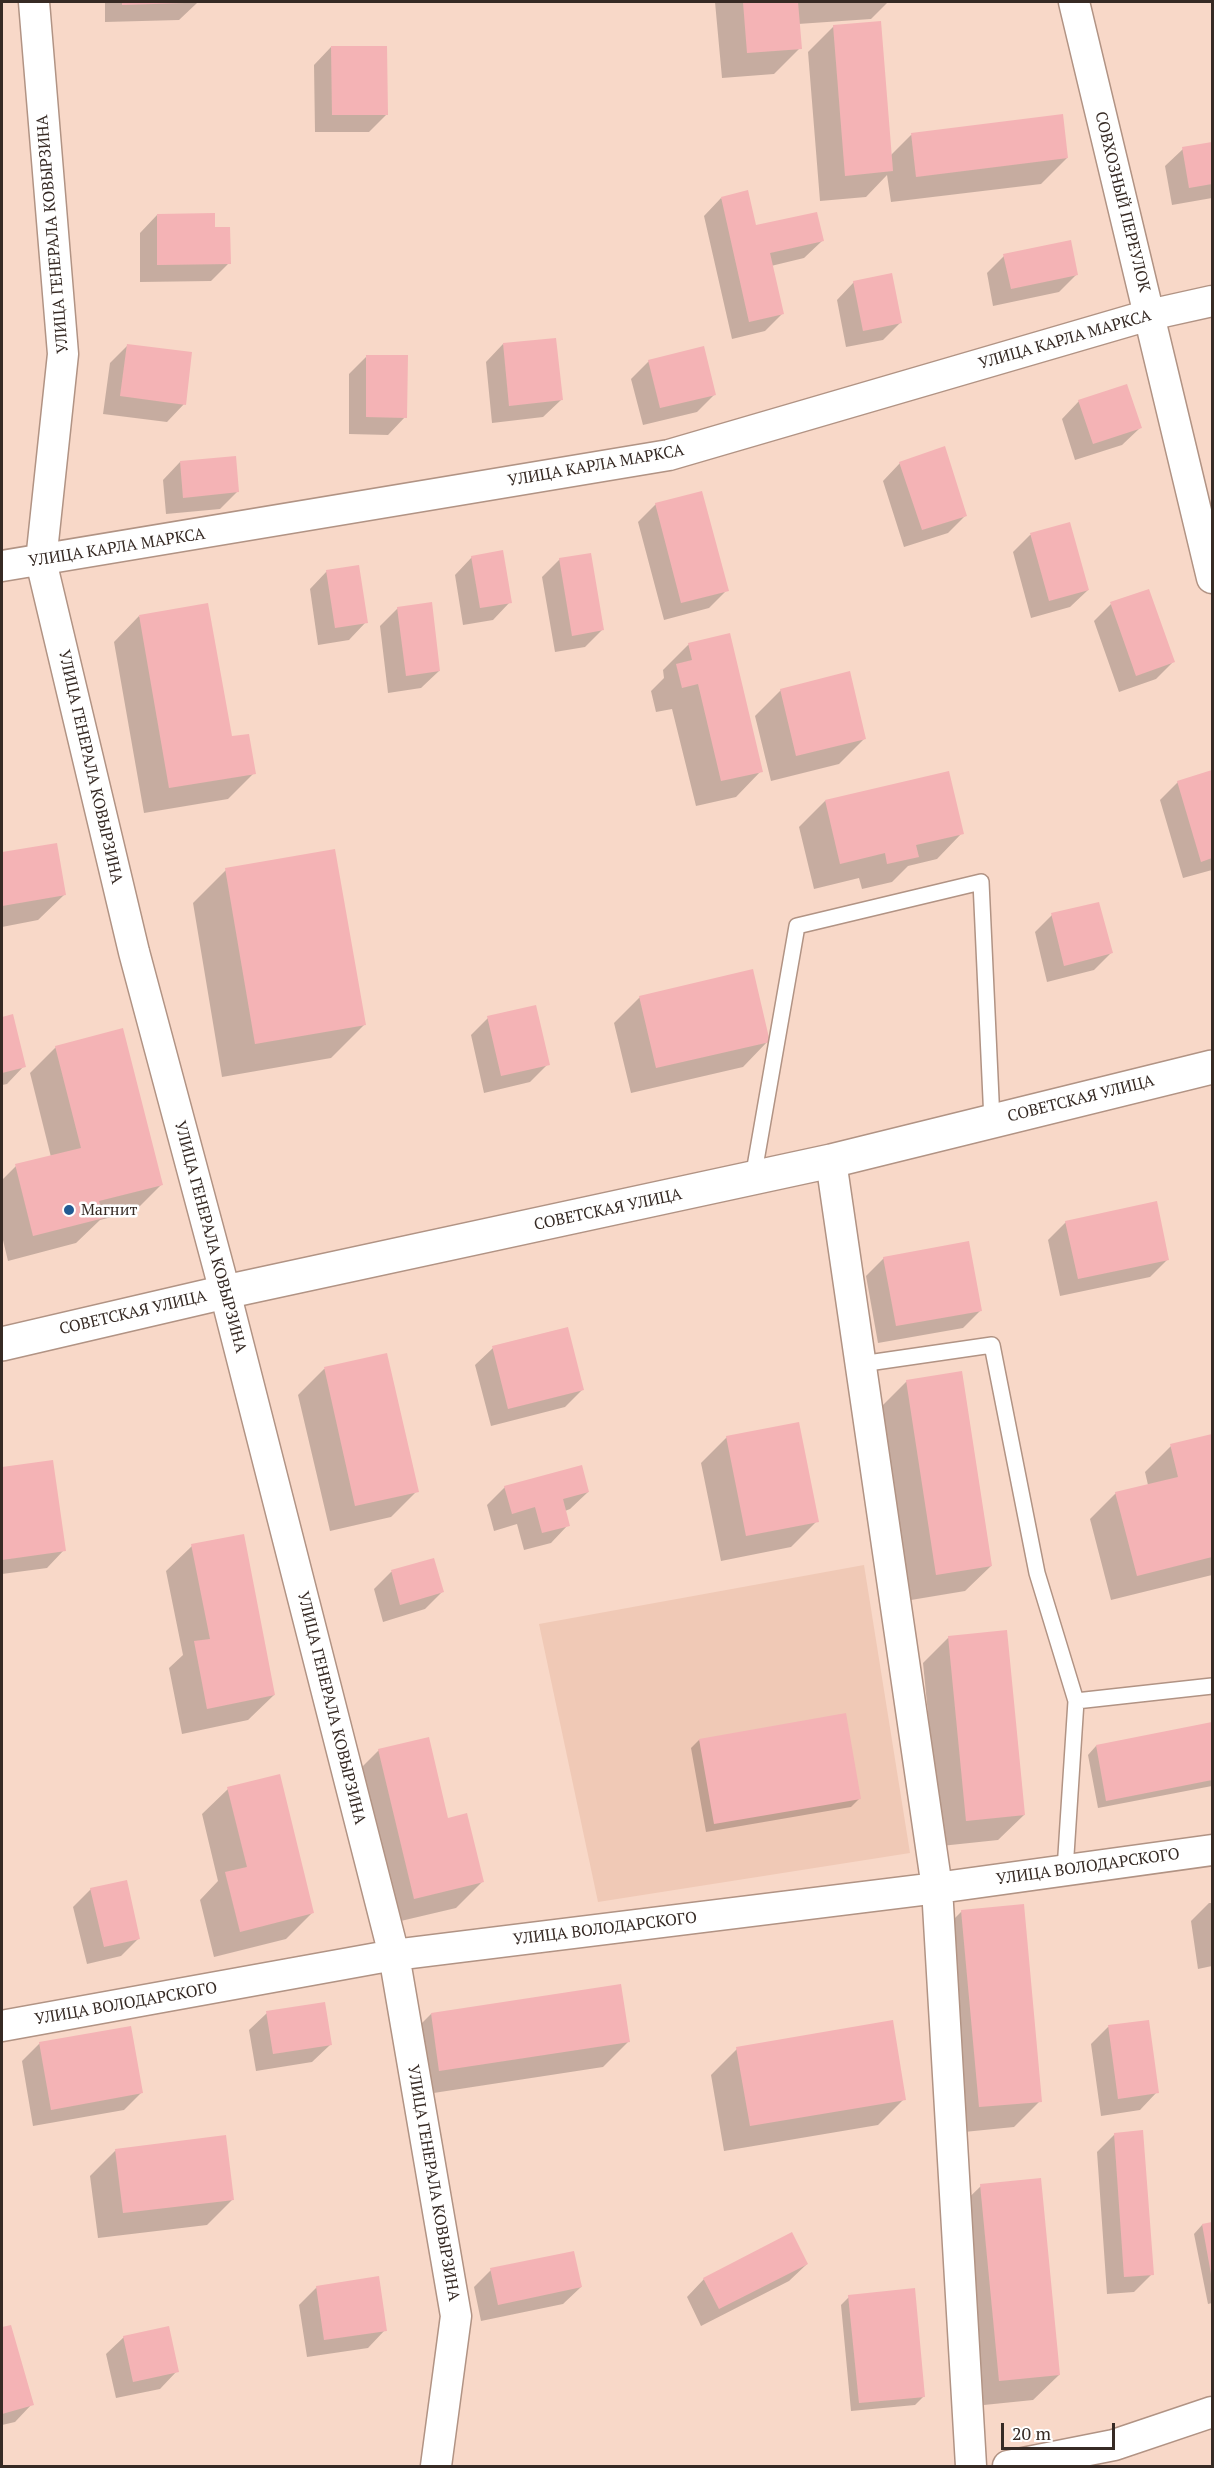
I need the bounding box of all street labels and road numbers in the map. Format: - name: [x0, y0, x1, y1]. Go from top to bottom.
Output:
- street label: СОВХОЗНЫЙ ПЕРЕУЛОК: [1090, 110, 1154, 294]
- street label: УЛИЦА ГЕНЕРАЛА КОВЫРЗИНА: [33, 114, 73, 354]
- street label: УЛИЦА КАРЛА МАРКСА: [977, 306, 1153, 374]
- street label: УЛИЦА КАРЛА МАРКСА: [506, 441, 686, 491]
- street label: УЛИЦА КАРЛА МАРКСА: [27, 525, 207, 571]
- street label: УЛИЦА ГЕНЕРАЛА КОВЫРЗИНА: [54, 648, 126, 886]
- street label: СОВЕТСКАЯ УЛИЦА: [1006, 1071, 1156, 1127]
- street label: УЛИЦА ГЕНЕРАЛА КОВЫРЗИНА: [170, 1119, 250, 1355]
- street label: СОВЕТСКАЯ УЛИЦА: [532, 1185, 684, 1235]
- street label: СОВЕТСКАЯ УЛИЦА: [57, 1287, 209, 1339]
- street label: УЛИЦА ГЕНЕРАЛА КОВЫРЗИНА: [293, 1589, 369, 1827]
- street label: УЛИЦА ВОЛОДАРСКОГО: [995, 1845, 1181, 1889]
- street label: УЛИЦА ВОЛОДАРСКОГО: [512, 1908, 698, 1950]
- street label: УЛИЦА ВОЛОДАРСКОГО: [33, 1978, 219, 2030]
- street label: УЛИЦА ГЕНЕРАЛА КОВЫРЗИНА: [403, 2063, 463, 2303]

